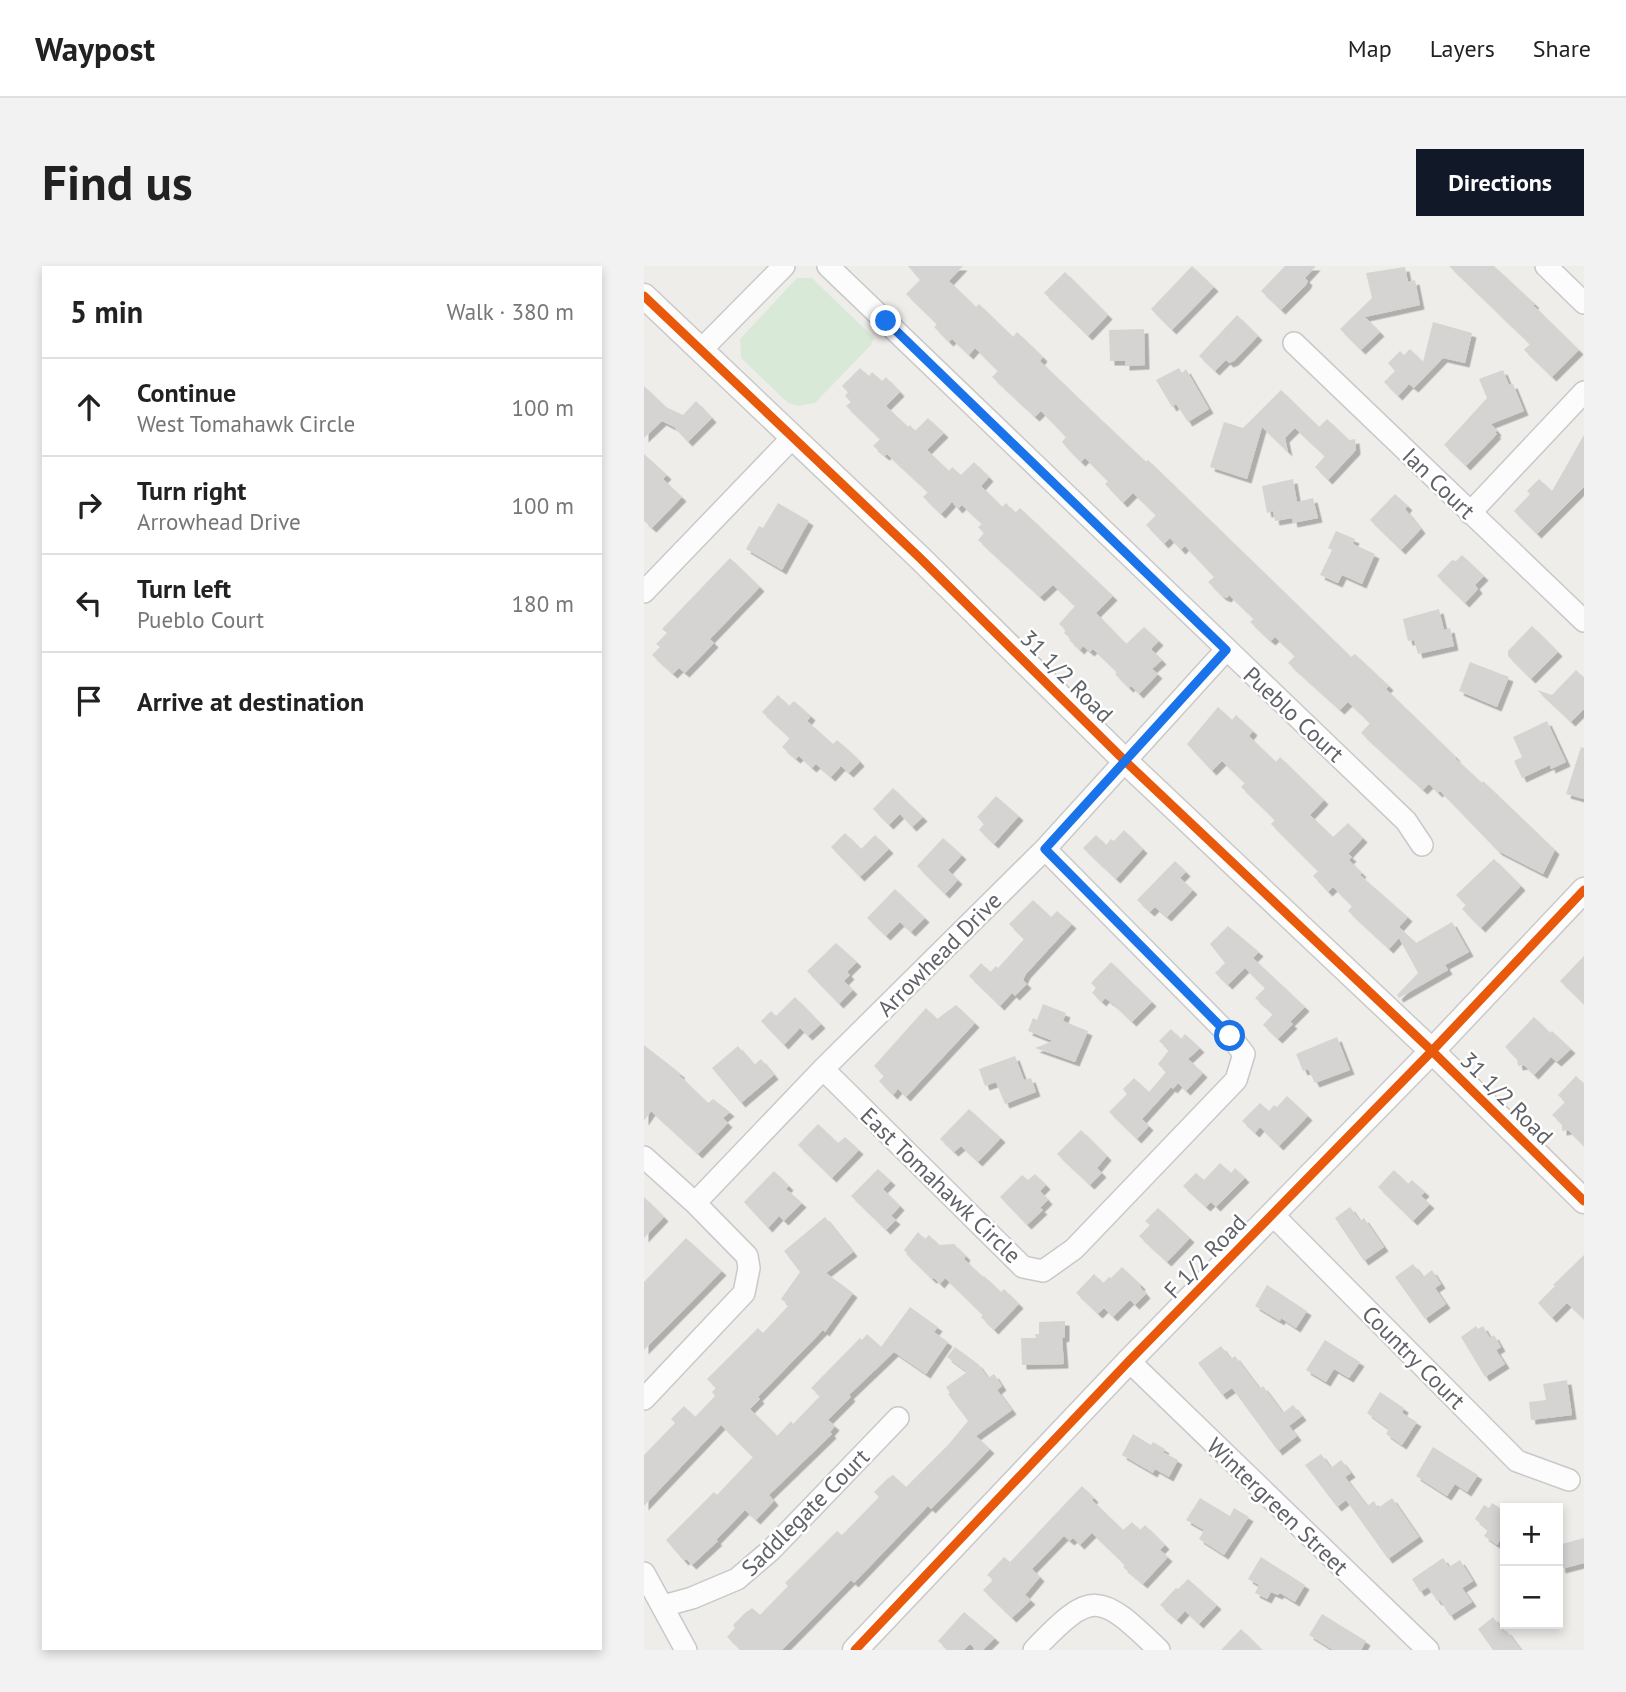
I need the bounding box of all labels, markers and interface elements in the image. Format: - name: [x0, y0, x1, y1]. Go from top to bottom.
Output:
- text: Waypost: [35, 27, 155, 70]
- text: Map: [1348, 33, 1392, 64]
- text: Layers: [1430, 33, 1495, 64]
- text: Share: [1533, 33, 1591, 64]
- button: Directions: [1416, 149, 1584, 216]
- text: Find us: [42, 150, 193, 214]
- text: 5 min: [70, 292, 143, 331]
- text: Walk · 380 m: [447, 297, 574, 326]
- route end: [870, 305, 901, 336]
- text: Continue: [137, 376, 236, 409]
- icon: ahead: [70, 388, 108, 426]
- text: 100 m: [512, 393, 574, 422]
- text: West Tomahawk Circle: [137, 409, 355, 438]
- street label: Ian Court: [1396, 441, 1482, 525]
- text: Turn right: [137, 474, 246, 507]
- icon: right: [70, 486, 108, 524]
- text: 100 m: [512, 491, 574, 520]
- text: Arrowhead Drive: [137, 507, 301, 536]
- text: Turn left: [137, 572, 231, 605]
- icon: left: [70, 584, 108, 622]
- text: 180 m: [512, 589, 574, 618]
- text: Pueblo Court: [137, 605, 264, 634]
- street label: 31 1/2 Road: [1015, 624, 1119, 728]
- street label: Pueblo Court: [1238, 660, 1351, 768]
- icon: arrive: [70, 682, 108, 720]
- text: Arrive at destination: [137, 685, 364, 718]
- street label: Arrowhead Drive: [871, 886, 1007, 1022]
- route start: [1214, 1020, 1245, 1051]
- street label: 31 1/2 Road: [1455, 1046, 1559, 1150]
- street label: East Tomahawk Circle: [855, 1101, 1027, 1269]
- street label: F 1/2 Road: [1158, 1208, 1252, 1304]
- street label: Country Court: [1356, 1299, 1472, 1415]
- street label: Wintergreen Street: [1201, 1431, 1355, 1581]
- street label: Saddlegate Court: [735, 1442, 875, 1582]
- map controls: [1500, 1503, 1563, 1629]
- button: +: [1500, 1503, 1563, 1566]
- button: −: [1500, 1566, 1563, 1629]

